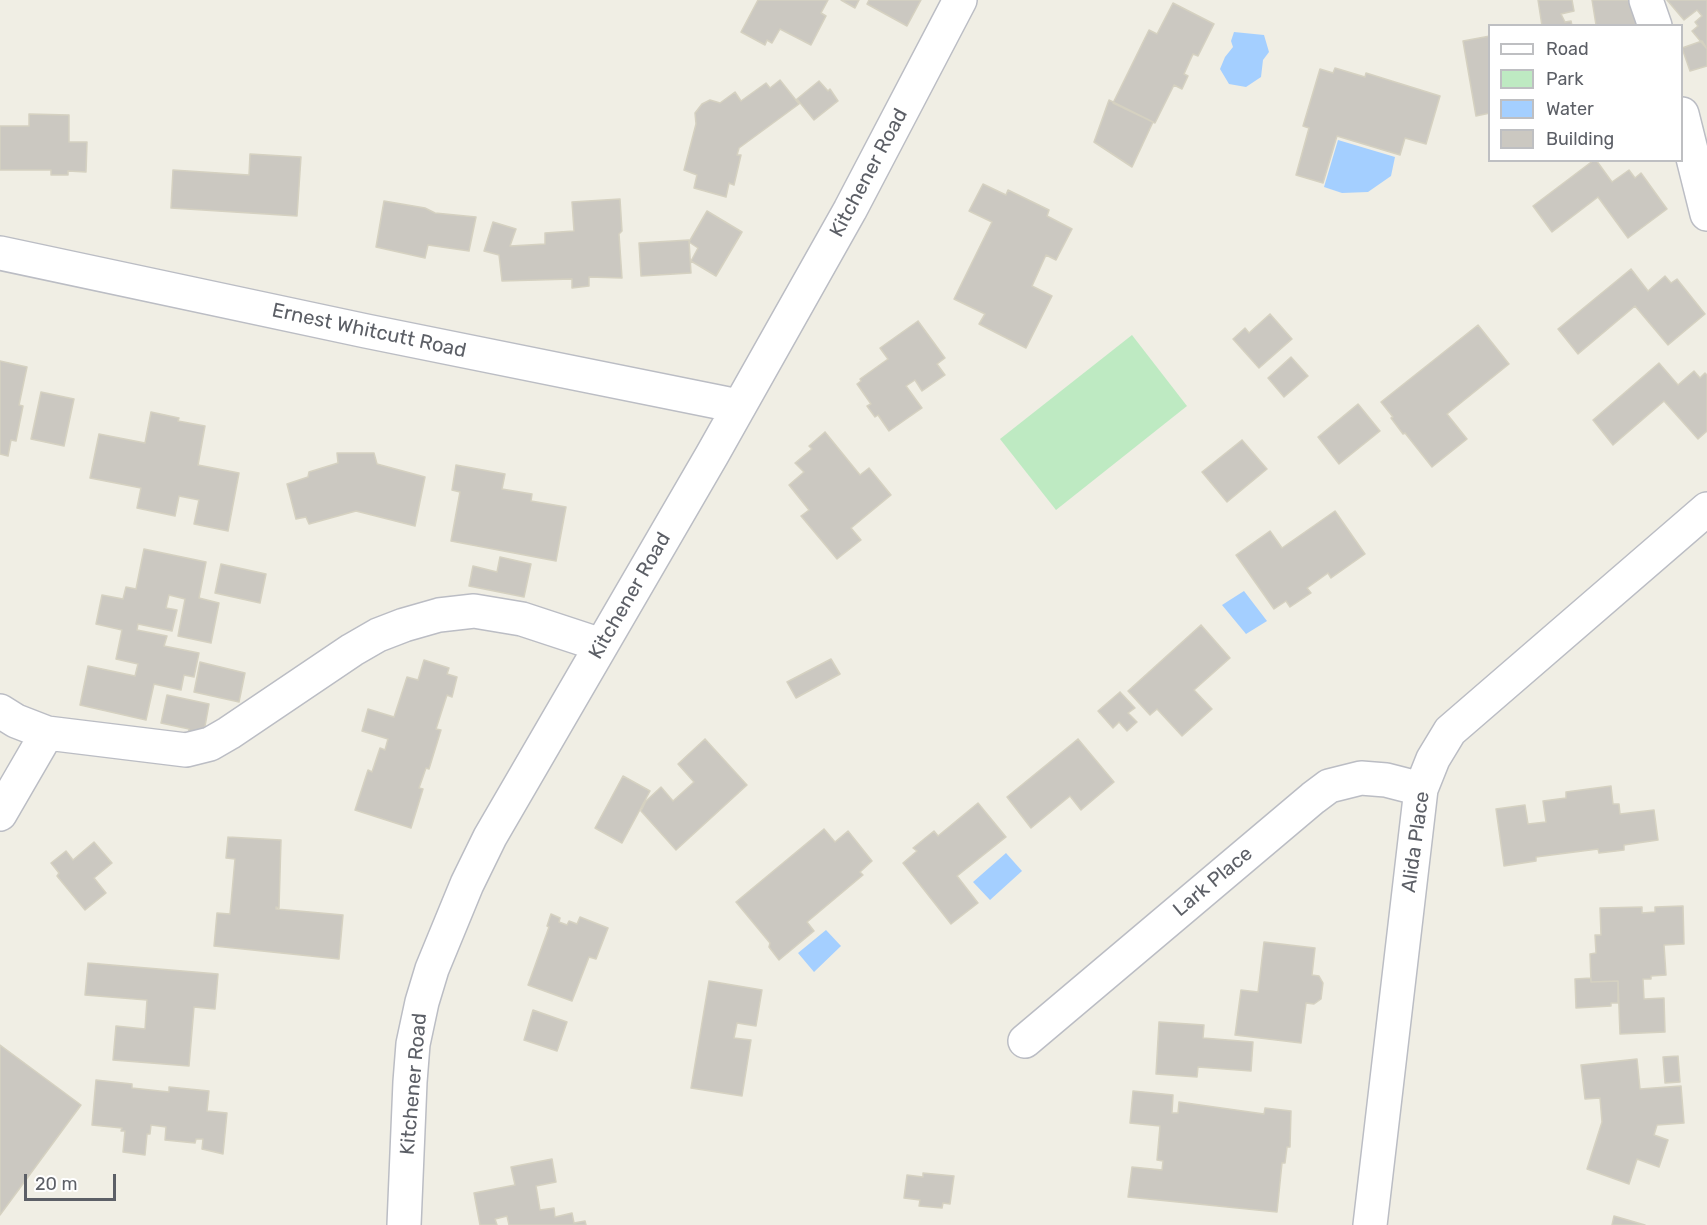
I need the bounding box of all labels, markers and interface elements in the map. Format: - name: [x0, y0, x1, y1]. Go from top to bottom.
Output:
- legend: [1488, 24, 1683, 162]
- text: Road: [1546, 38, 1589, 60]
- text: Park: [1546, 68, 1583, 90]
- text: Water: [1546, 98, 1594, 120]
- street label: Kitchener Road: [825, 105, 913, 241]
- text: Building: [1546, 128, 1614, 150]
- street label: Ernest Whitcutt Road: [270, 299, 468, 363]
- street label: Kitchener Road: [584, 528, 676, 664]
- street label: Alida Place: [1397, 790, 1435, 894]
- street label: Lark Place: [1168, 842, 1258, 922]
- street label: Kitchener Road: [396, 1012, 432, 1156]
- scale bar: [27, 1162, 118, 1200]
- text: 20 m: [35, 1173, 77, 1195]

